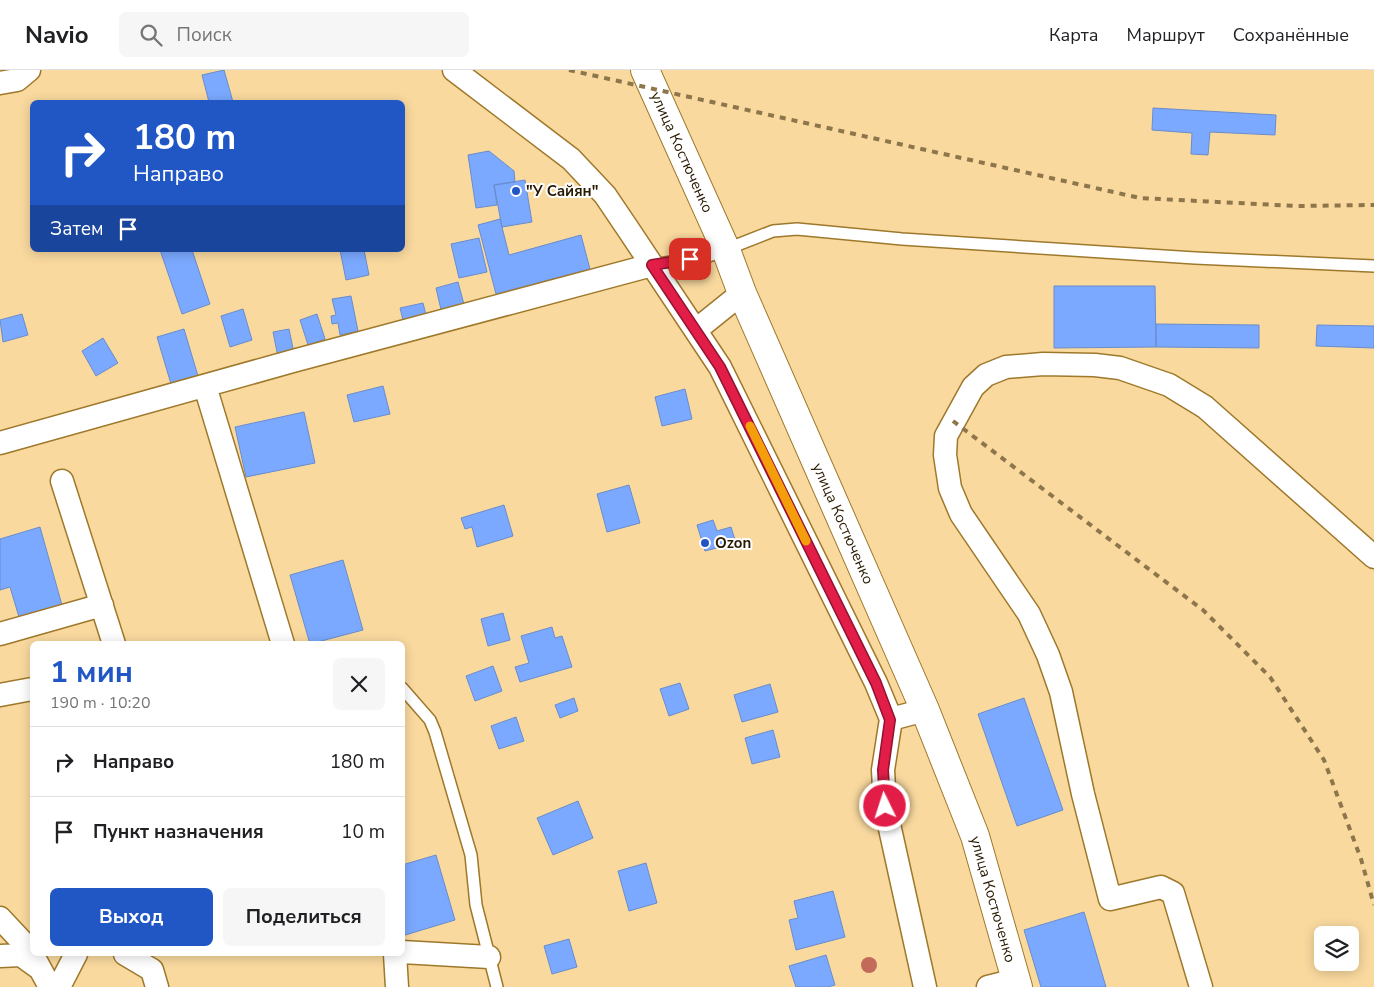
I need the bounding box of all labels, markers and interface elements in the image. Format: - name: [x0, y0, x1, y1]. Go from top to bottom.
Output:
- search box: [119, 12, 469, 57]
- text: Navio: [25, 19, 89, 51]
- icon: search: [137, 21, 165, 49]
- text: Поиск: [177, 22, 232, 48]
- text: Карта: [1049, 23, 1099, 47]
- text: Маршрут: [1127, 23, 1205, 47]
- text: Сохранённые: [1233, 23, 1349, 47]
- street label: улица Костюченко: [646, 88, 718, 216]
- text: 180 m: [133, 114, 236, 161]
- icon: right: [50, 120, 115, 185]
- text: Направо: [133, 159, 224, 189]
- place label: "У Сайян": [526, 181, 598, 201]
- marker: "У Сайян": [510, 185, 522, 197]
- icon: arrive: [114, 215, 142, 243]
- text: Затем: [50, 216, 104, 242]
- pin: [669, 238, 711, 280]
- icon: arrive: [676, 245, 704, 273]
- street label: улица Костюченко: [808, 460, 879, 587]
- place label: Ozon: [715, 533, 751, 553]
- marker: Ozon: [699, 537, 711, 549]
- text: 1 мин: [50, 652, 133, 693]
- button: close: [333, 658, 385, 710]
- text: 190 m · 10:20: [50, 692, 151, 714]
- icon: right: [50, 748, 78, 776]
- text: Направо: [93, 749, 174, 775]
- text: 180 m: [330, 749, 385, 775]
- position arrow: [858, 779, 910, 831]
- icon: arrive: [50, 818, 78, 846]
- text: Пункт назначения: [93, 819, 264, 845]
- text: 10 m: [341, 819, 385, 845]
- street label: улица Костюченко: [965, 834, 1021, 965]
- button: Выход: [50, 888, 213, 946]
- button: Поделиться: [223, 888, 385, 946]
- map controls: [1314, 926, 1359, 971]
- button: layers: [1314, 926, 1359, 971]

